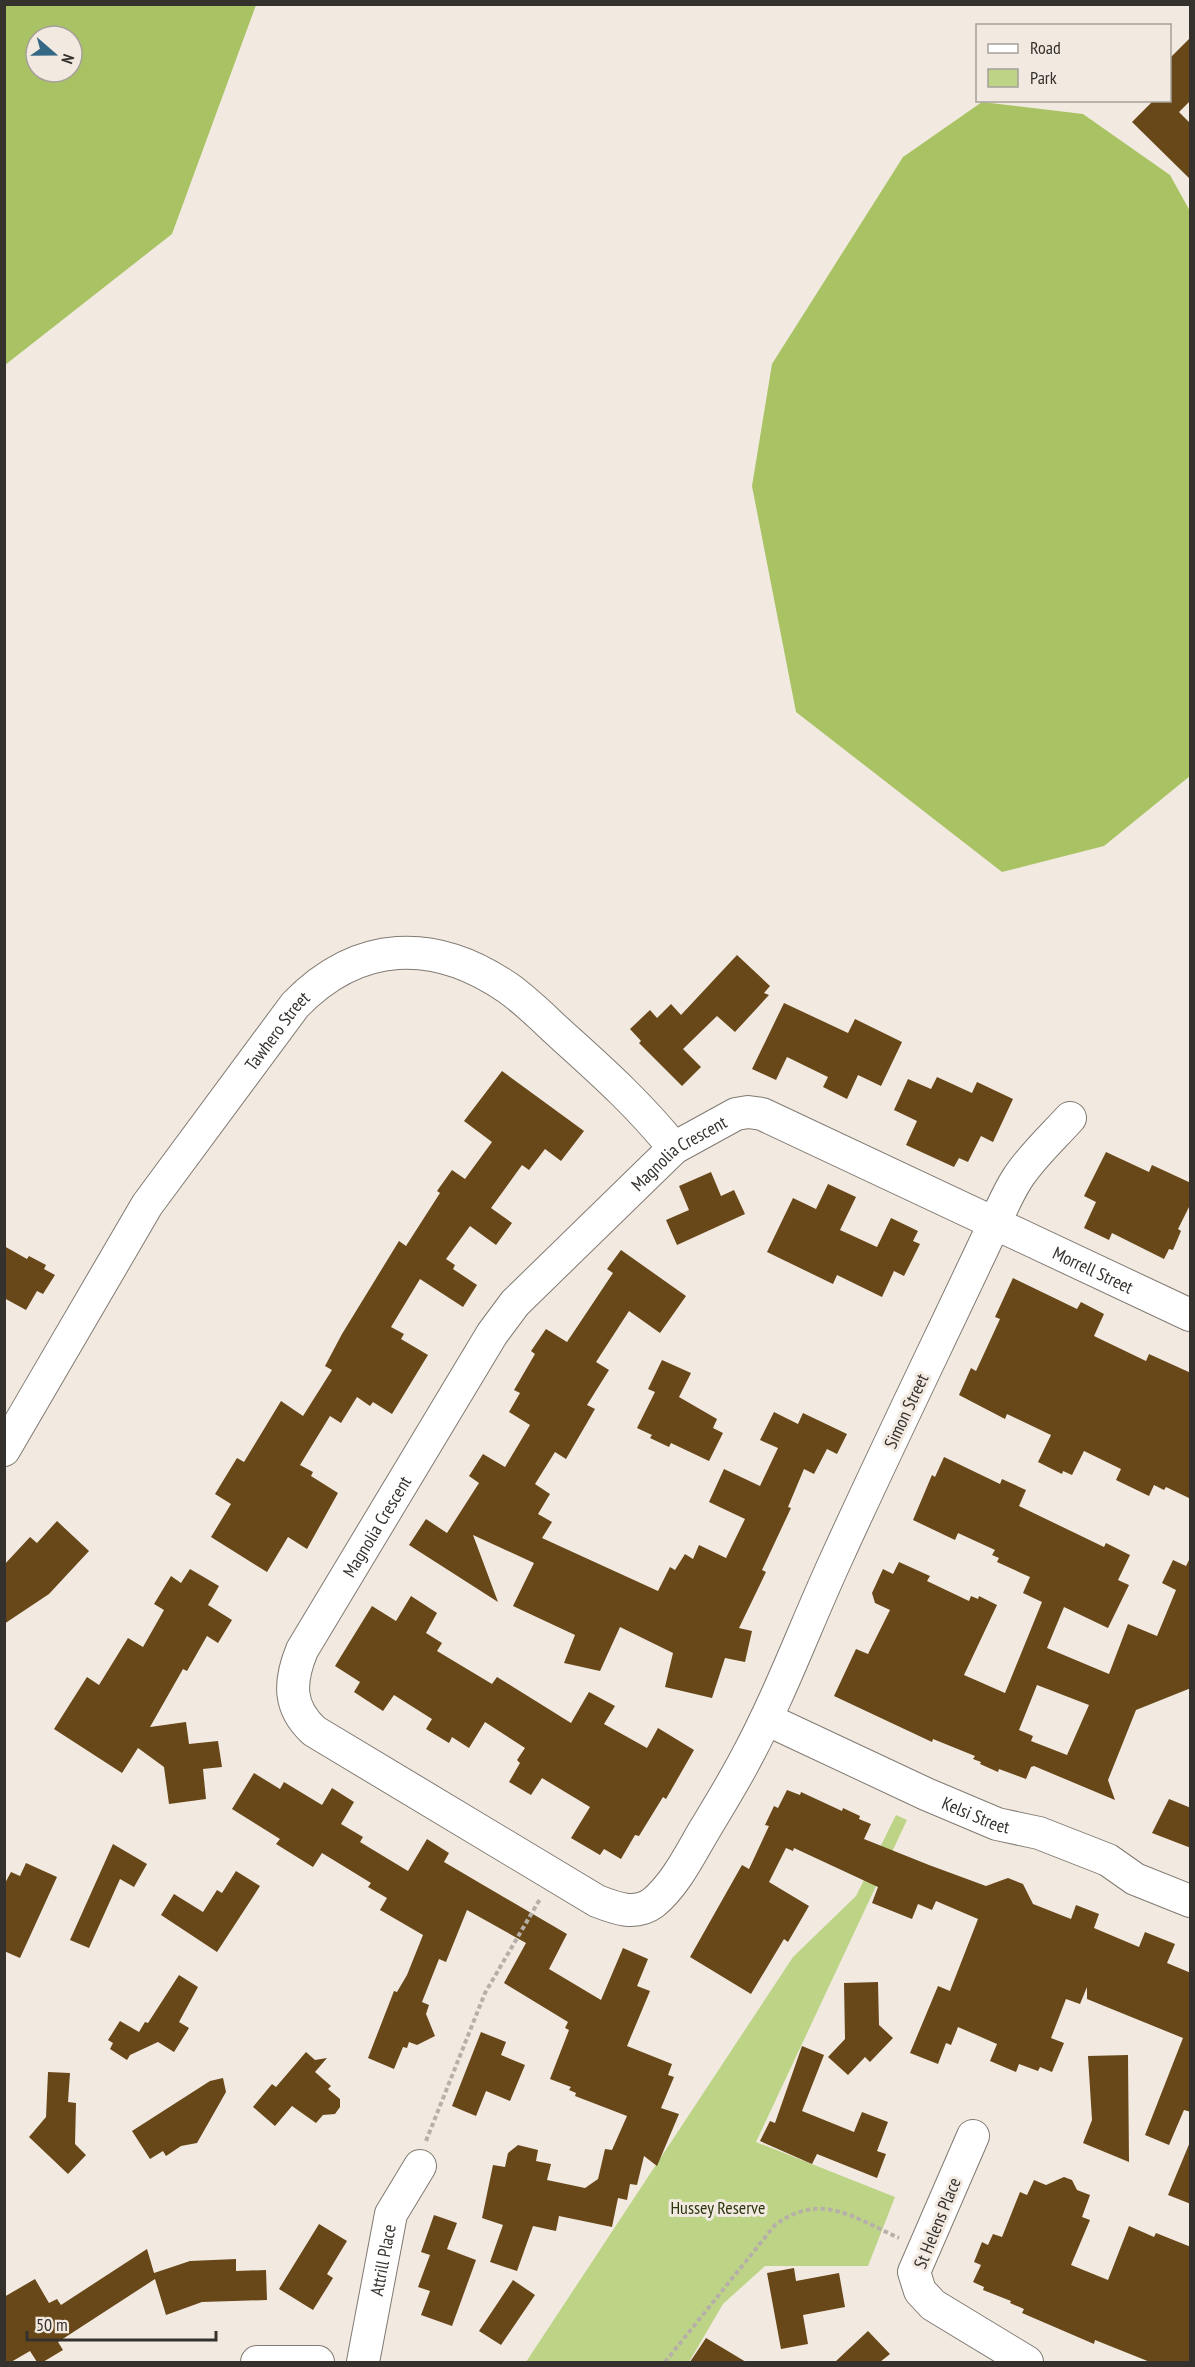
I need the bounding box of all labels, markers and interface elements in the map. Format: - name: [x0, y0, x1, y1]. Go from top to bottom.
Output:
- north arrow: [24, 24, 84, 84]
- legend: [976, 24, 1171, 102]
- text: Road: [1030, 36, 1061, 59]
- text: N: [57, 52, 79, 67]
- text: Park: [1030, 66, 1057, 89]
- street label: Tawhero Street: [239, 986, 314, 1075]
- street label: Magnolia Crescent: [626, 1110, 730, 1195]
- street label: Morrell Street: [1049, 1241, 1137, 1298]
- street label: Simon Street: [879, 1370, 933, 1452]
- street label: Magnolia Crescent: [337, 1471, 416, 1581]
- street label: Kelsi Street: [939, 1791, 1012, 1838]
- street label: St Helens Place: [908, 2174, 966, 2272]
- park label: Hussey Reserve: [670, 2196, 766, 2219]
- street label: Attrill Place: [364, 2222, 400, 2297]
- scale bar: [27, 2304, 216, 2342]
- text: 50 m: [36, 2313, 68, 2336]

